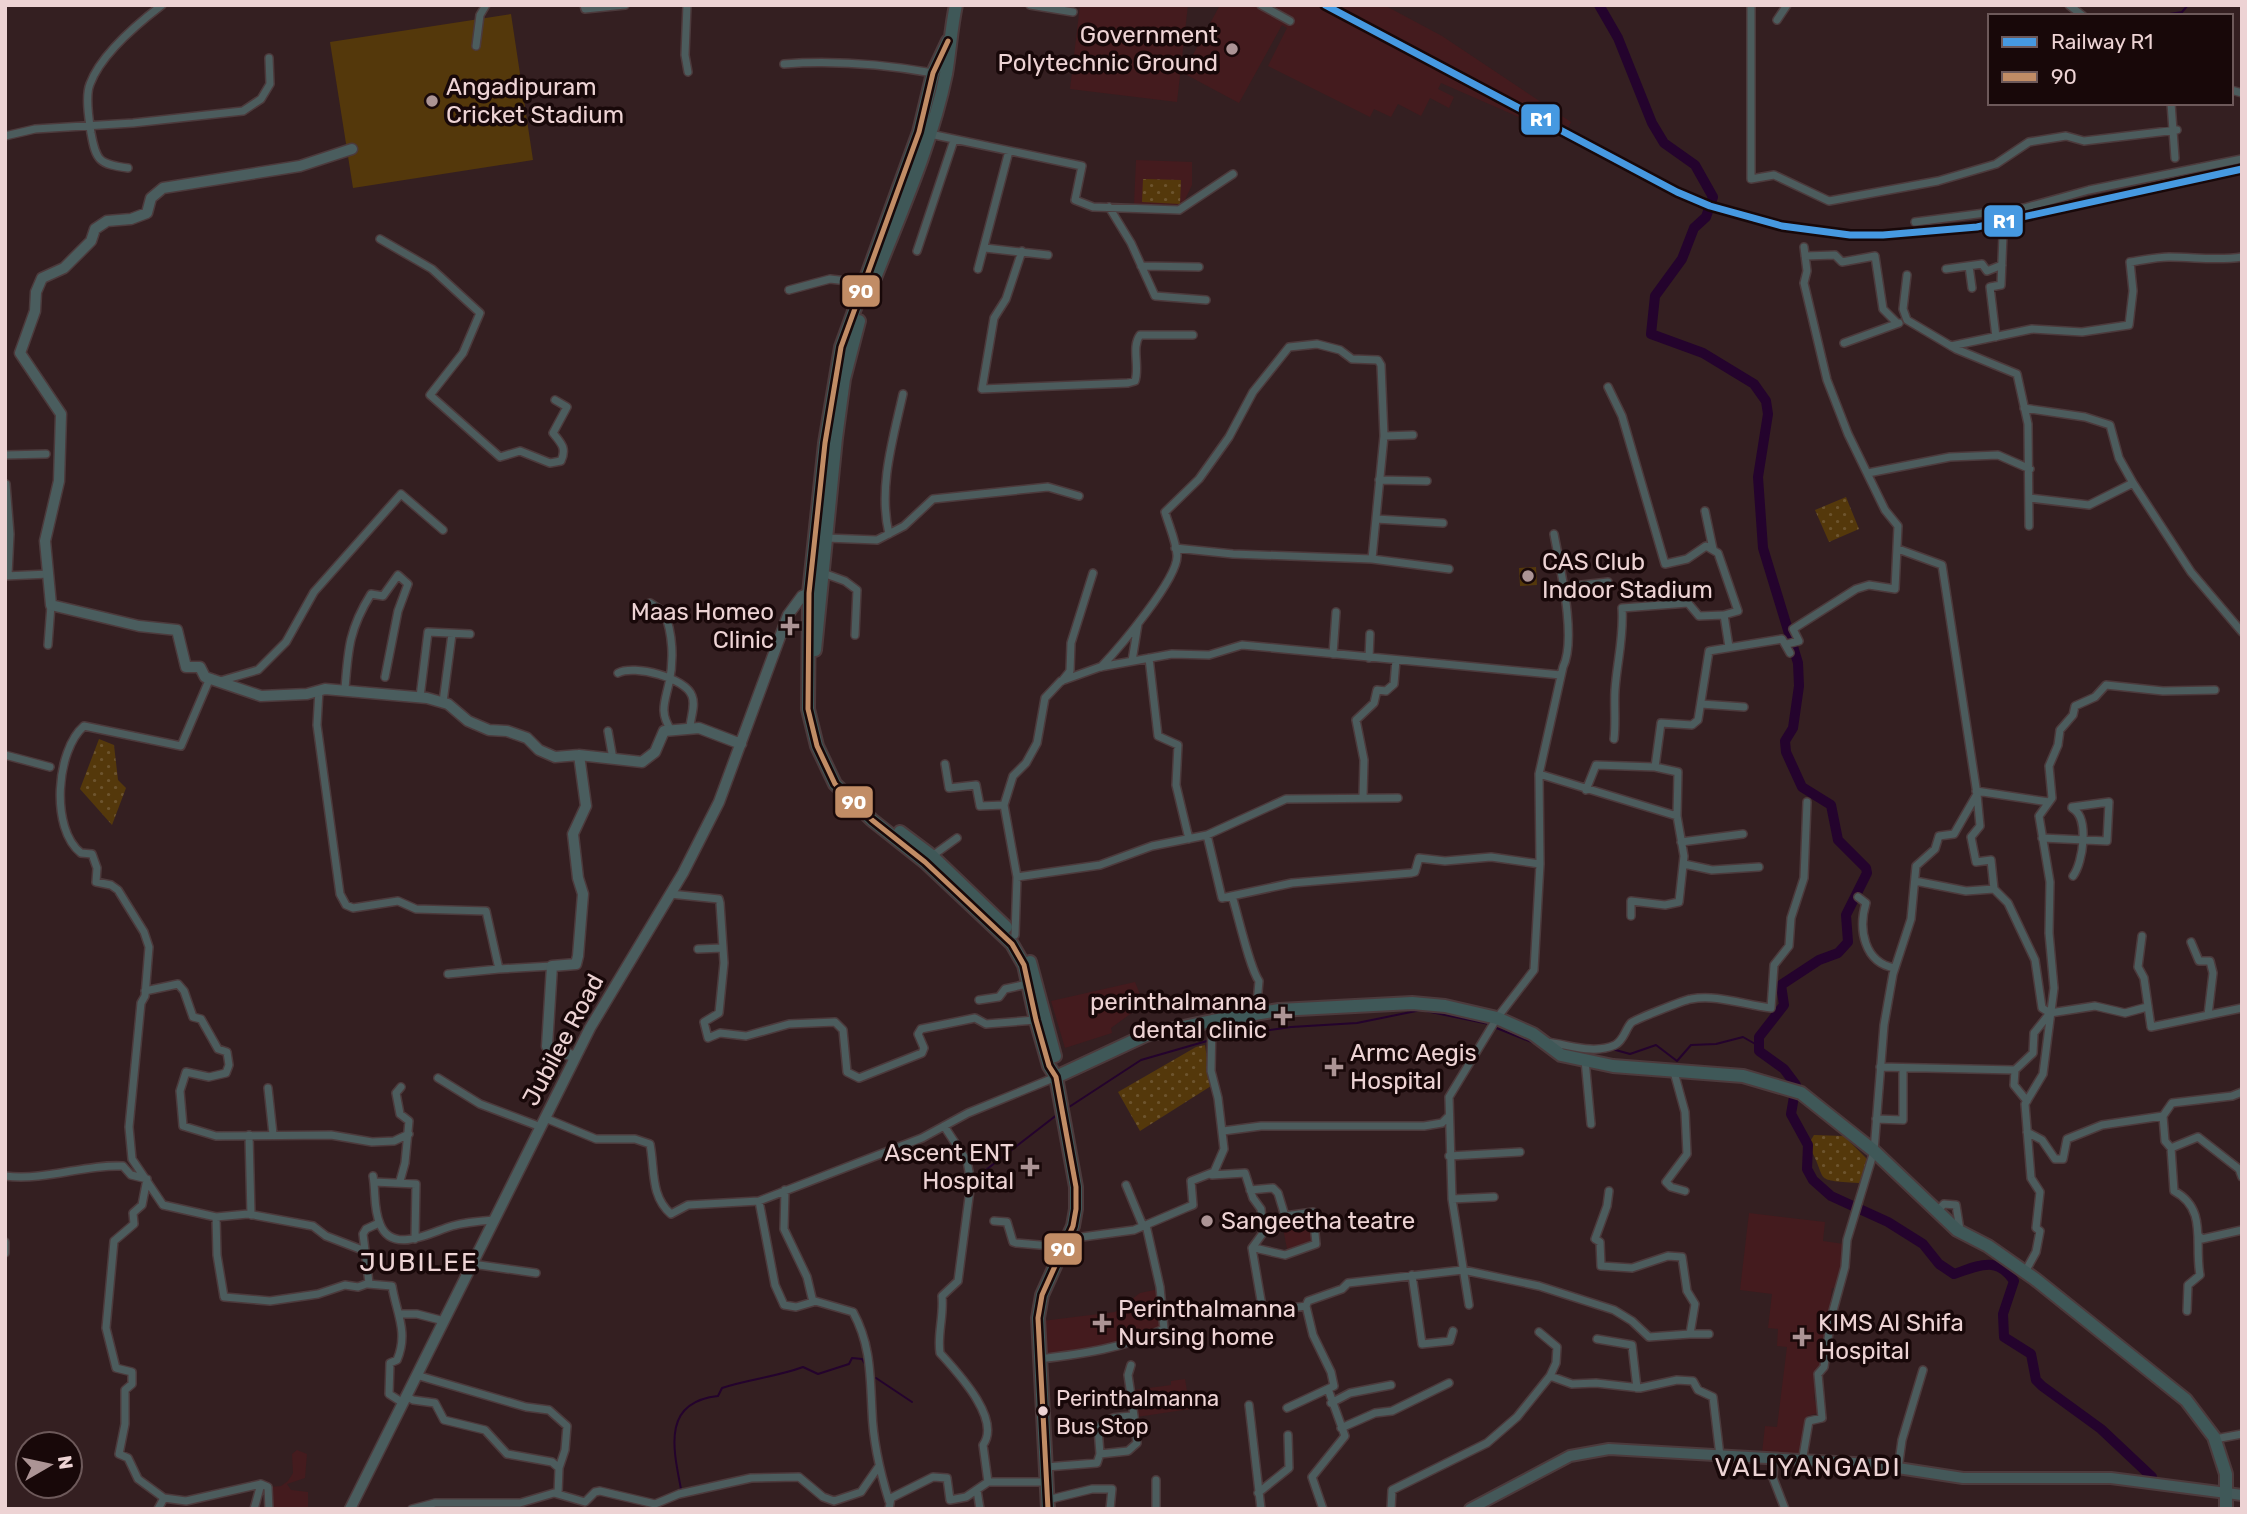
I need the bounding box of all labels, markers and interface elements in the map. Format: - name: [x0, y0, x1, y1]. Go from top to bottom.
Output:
- legend: [1988, 14, 2233, 105]
- place label: Government Polytechnic Ground: [997, 21, 1218, 77]
- text: Railway R1: [2051, 29, 2153, 54]
- marker: Government Polytechnic Ground: [1224, 41, 1240, 57]
- text: 90: [2051, 64, 2077, 89]
- place label: Angadipuram Cricket Stadium: [446, 73, 624, 129]
- marker: Angadipuram Cricket Stadium: [424, 93, 440, 109]
- line badge: R1: [1520, 103, 1561, 136]
- text: R1: [1530, 108, 1552, 131]
- line badge: R1: [1983, 204, 2024, 238]
- text: R1: [1993, 210, 2015, 233]
- line badge: 90: [841, 274, 881, 308]
- text: 90: [848, 280, 874, 303]
- place label: CAS Club Indoor Stadium: [1542, 548, 1713, 604]
- marker: CAS Club Indoor Stadium: [1520, 568, 1536, 584]
- place label: Maas Homeo Clinic: [631, 598, 774, 654]
- marker: Maas Homeo Clinic: [780, 616, 800, 636]
- line badge: 90: [834, 785, 874, 819]
- text: 90: [841, 791, 867, 814]
- street label: Jubilee Road: [517, 969, 609, 1111]
- place label: perinthalmanna dental clinic: [1090, 988, 1267, 1044]
- marker: perinthalmanna dental clinic: [1273, 1006, 1293, 1026]
- place label: Armc Aegis Hospital: [1350, 1039, 1477, 1095]
- marker: Armc Aegis Hospital: [1324, 1057, 1344, 1077]
- place label: Ascent ENT Hospital: [884, 1139, 1014, 1195]
- marker: Ascent ENT Hospital: [1020, 1157, 1040, 1177]
- place label: Sangeetha teatre: [1221, 1207, 1415, 1235]
- marker: Sangeetha teatre: [1199, 1213, 1215, 1229]
- line badge: 90: [1043, 1232, 1083, 1266]
- text: 90: [1050, 1238, 1076, 1261]
- district label: JUBILEE: [359, 1247, 479, 1278]
- place label: Perinthalmanna Nursing home: [1118, 1295, 1296, 1351]
- place label: KIMS Al Shifa Hospital: [1818, 1309, 1964, 1365]
- marker: Perinthalmanna Nursing home: [1092, 1313, 1112, 1333]
- marker: KIMS Al Shifa Hospital: [1792, 1327, 1812, 1347]
- place label: Perinthalmanna Bus Stop: [1056, 1385, 1219, 1440]
- marker: Perinthalmanna Bus Stop: [1036, 1404, 1050, 1418]
- north arrow: [14, 1430, 84, 1500]
- district label: VALIYANGADI: [1714, 1452, 1902, 1483]
- text: N: [53, 1454, 78, 1471]

